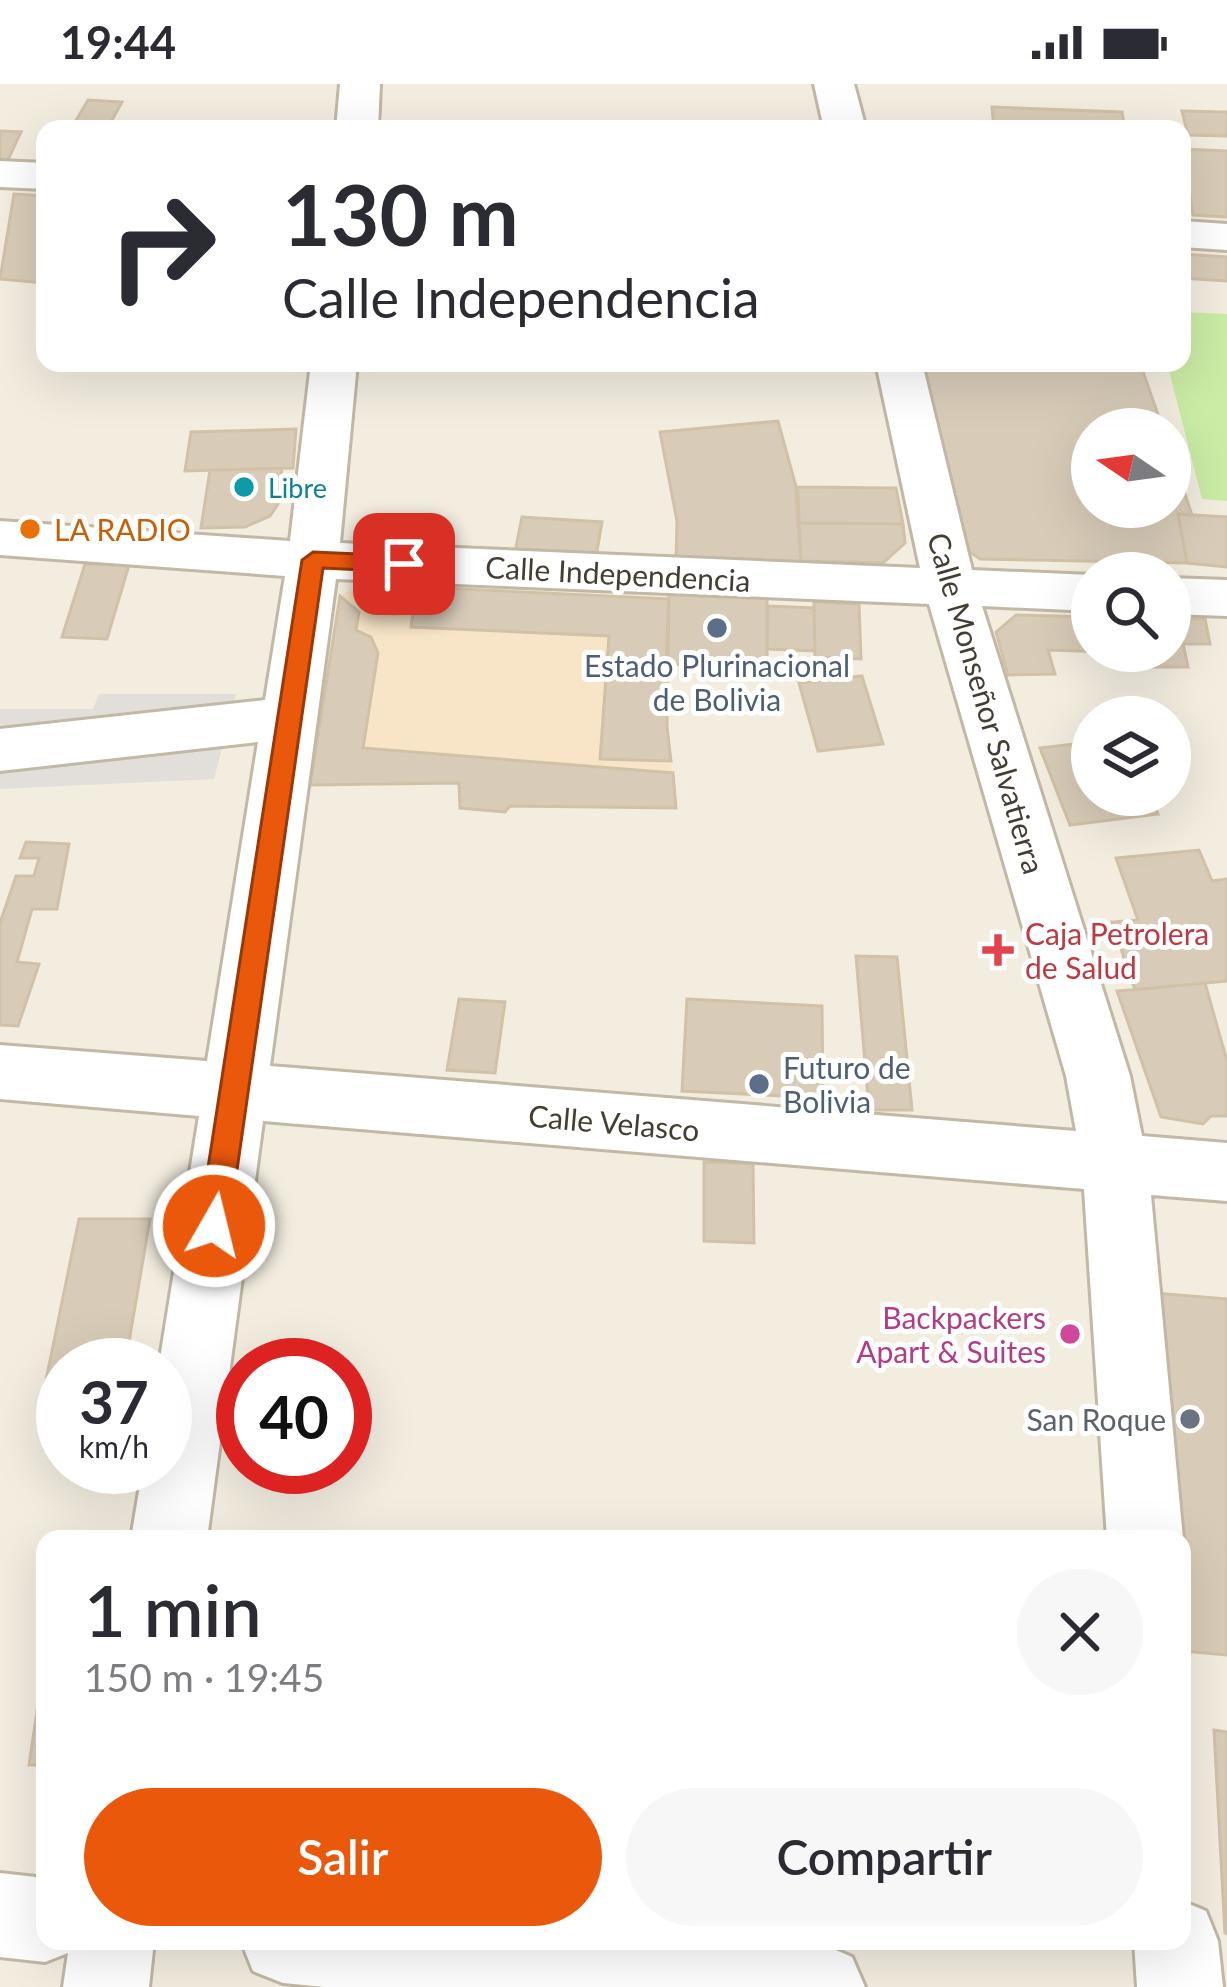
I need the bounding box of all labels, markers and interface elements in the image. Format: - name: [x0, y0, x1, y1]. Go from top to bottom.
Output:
- text: 19:44: [60, 15, 176, 69]
- text: 130 m: [282, 163, 519, 264]
- icon: right: [84, 168, 240, 324]
- text: Calle Independencia: [282, 265, 760, 330]
- north arrow: [1071, 408, 1191, 528]
- map controls: [1071, 408, 1191, 816]
- place label: Libre: [268, 471, 327, 504]
- marker: Libre: [231, 474, 257, 500]
- place label: LA RADIO: [54, 511, 191, 547]
- pin: [353, 513, 455, 615]
- marker: LA RADIO: [17, 516, 43, 542]
- street label: Calle Monseñor Salvatierra: [921, 528, 1053, 878]
- icon: arrive: [371, 531, 437, 597]
- street label: Calle Independencia: [485, 548, 751, 598]
- button: search: [1071, 552, 1191, 672]
- marker: Estado Plurinacional de Bolivia: [704, 615, 730, 641]
- place label: Estado Plurinacional de Bolivia: [584, 647, 850, 717]
- button: layers: [1071, 696, 1191, 816]
- place label: Caja Petrolera de Salud: [1025, 915, 1209, 985]
- marker: Caja Petrolera de Salud: [982, 934, 1014, 966]
- place label: Futuro de Bolivia: [783, 1049, 911, 1119]
- marker: Futuro de Bolivia: [746, 1071, 772, 1097]
- street label: Calle Velasco: [527, 1097, 701, 1147]
- position arrow: [151, 1163, 277, 1289]
- place label: Backpackers Apart & Suites: [856, 1299, 1046, 1369]
- marker: Backpackers Apart & Suites: [1057, 1321, 1083, 1347]
- speed limit sign: 40: [216, 1338, 372, 1494]
- text: 37: [79, 1365, 149, 1437]
- place label: San Roque: [1026, 1401, 1166, 1437]
- marker: San Roque: [1177, 1406, 1203, 1432]
- text: km/h: [79, 1428, 149, 1464]
- text: 1 min: [84, 1566, 262, 1652]
- button: close: [1017, 1569, 1143, 1695]
- text: 150 m · 19:45: [84, 1654, 324, 1700]
- button: Salir: [84, 1788, 602, 1926]
- button: Compartir: [626, 1788, 1143, 1926]

